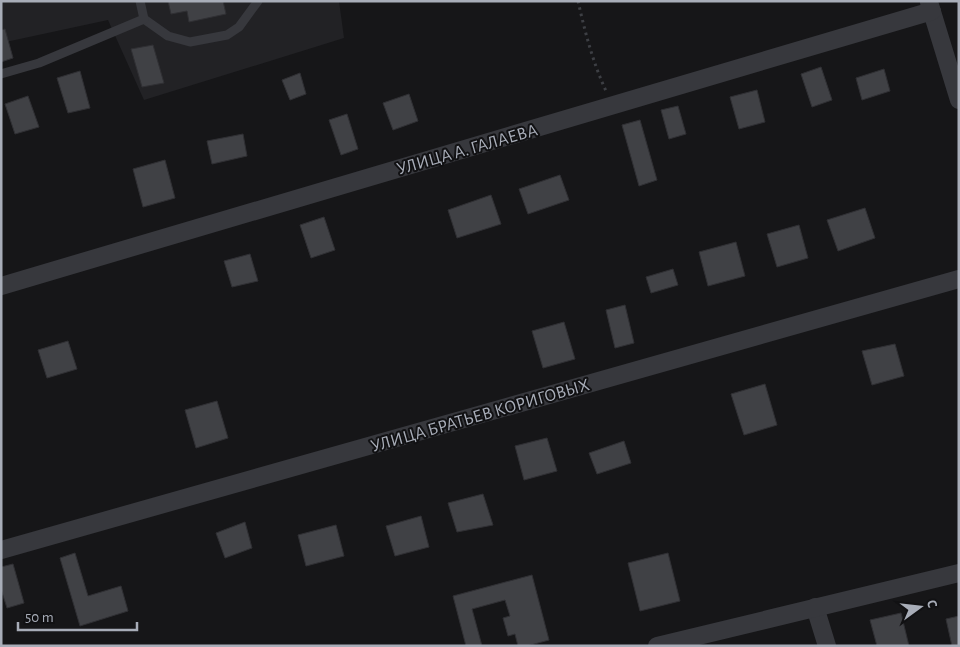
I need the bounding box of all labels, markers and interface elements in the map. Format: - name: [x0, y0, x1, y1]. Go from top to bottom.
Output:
- street label: УЛИЦА А. ГАЛАЕВА: [395, 121, 540, 179]
- street label: УЛИЦА БРАТЬЕВ КОРИГОВЫХ: [369, 376, 592, 456]
- north arrow: [895, 582, 945, 632]
- text: С: [924, 598, 939, 610]
- scale bar: [18, 600, 136, 632]
- text: 50 m: [25, 610, 54, 625]

